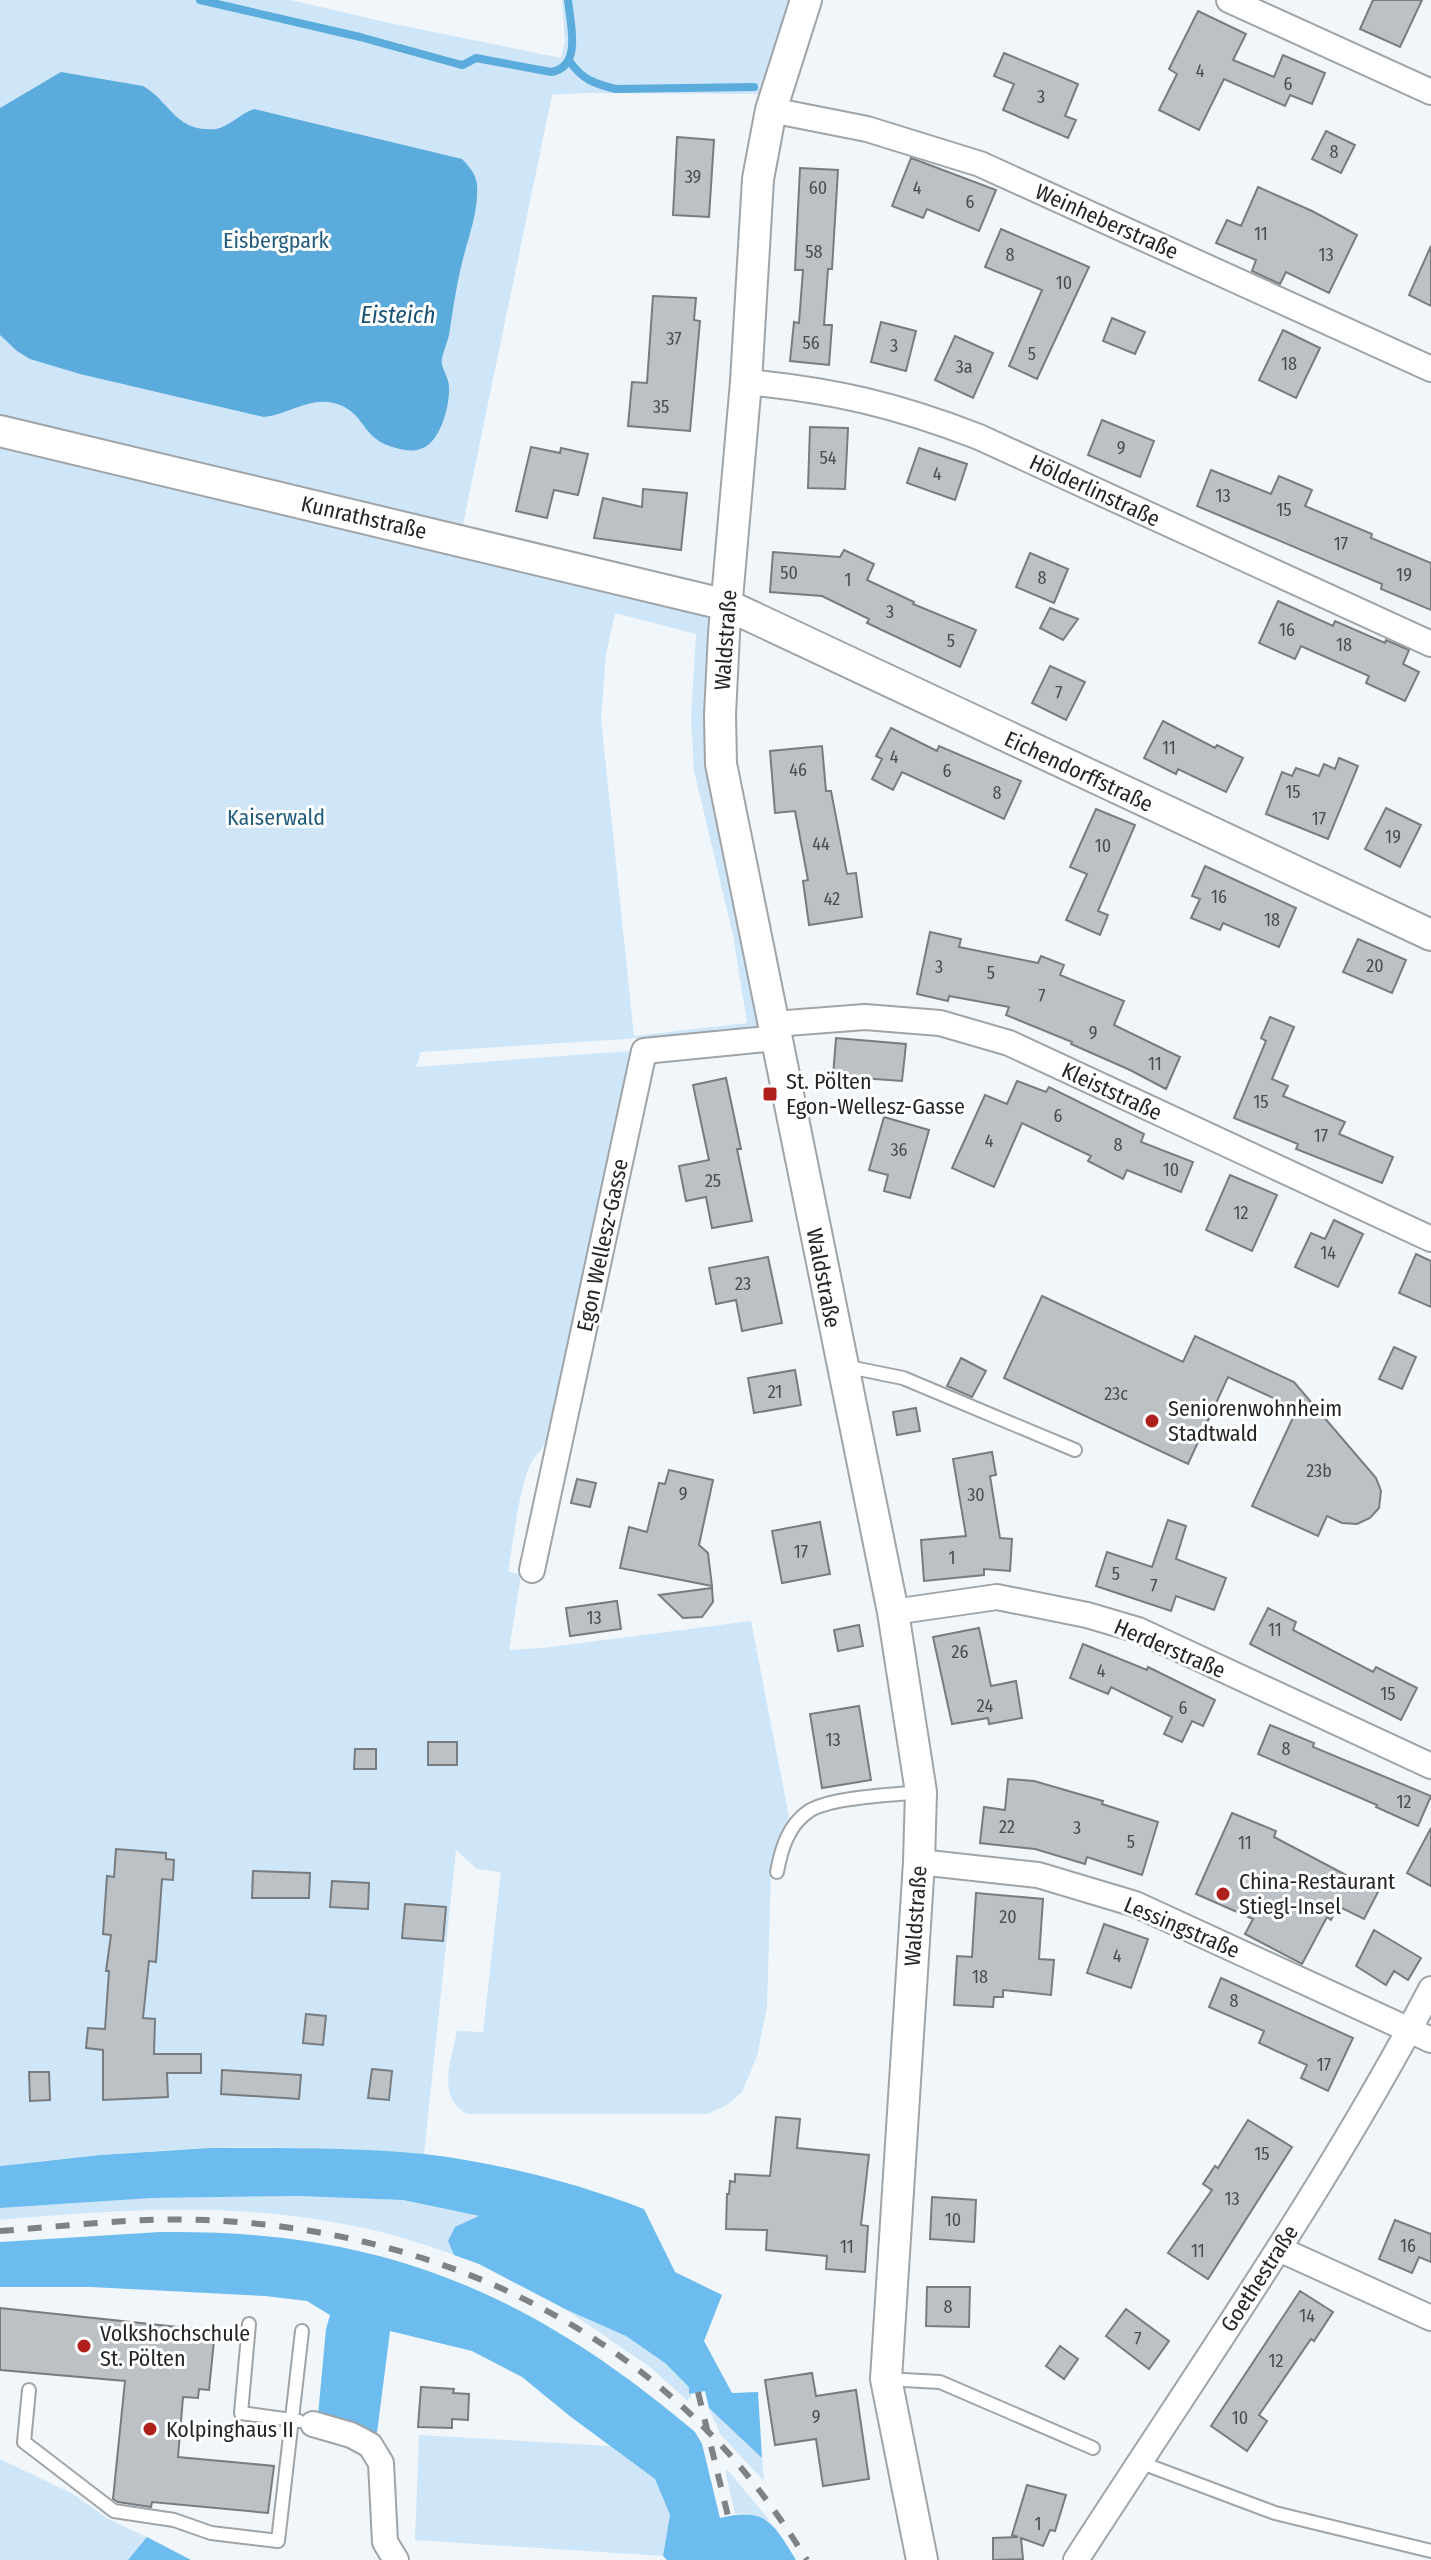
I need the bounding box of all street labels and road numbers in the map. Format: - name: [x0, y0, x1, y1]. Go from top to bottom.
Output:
- street label: Weinheberstraße: [1031, 178, 1182, 265]
- street label: Hölderlinstraße: [1025, 448, 1164, 532]
- street label: Kunrathstraße: [298, 490, 429, 545]
- street label: Waldstraße: [709, 589, 742, 691]
- street label: Eichendorffstraße: [1000, 725, 1157, 818]
- street label: Kleiststraße: [1057, 1057, 1166, 1126]
- street label: Egon Wellesz-Gasse: [571, 1156, 634, 1334]
- street label: Waldstraße: [801, 1226, 846, 1330]
- street label: Herderstraße: [1110, 1613, 1230, 1684]
- street label: Waldstraße: [899, 1865, 932, 1967]
- street label: Lessingstraße: [1120, 1891, 1244, 1964]
- street label: Goethestraße: [1215, 2220, 1304, 2337]

